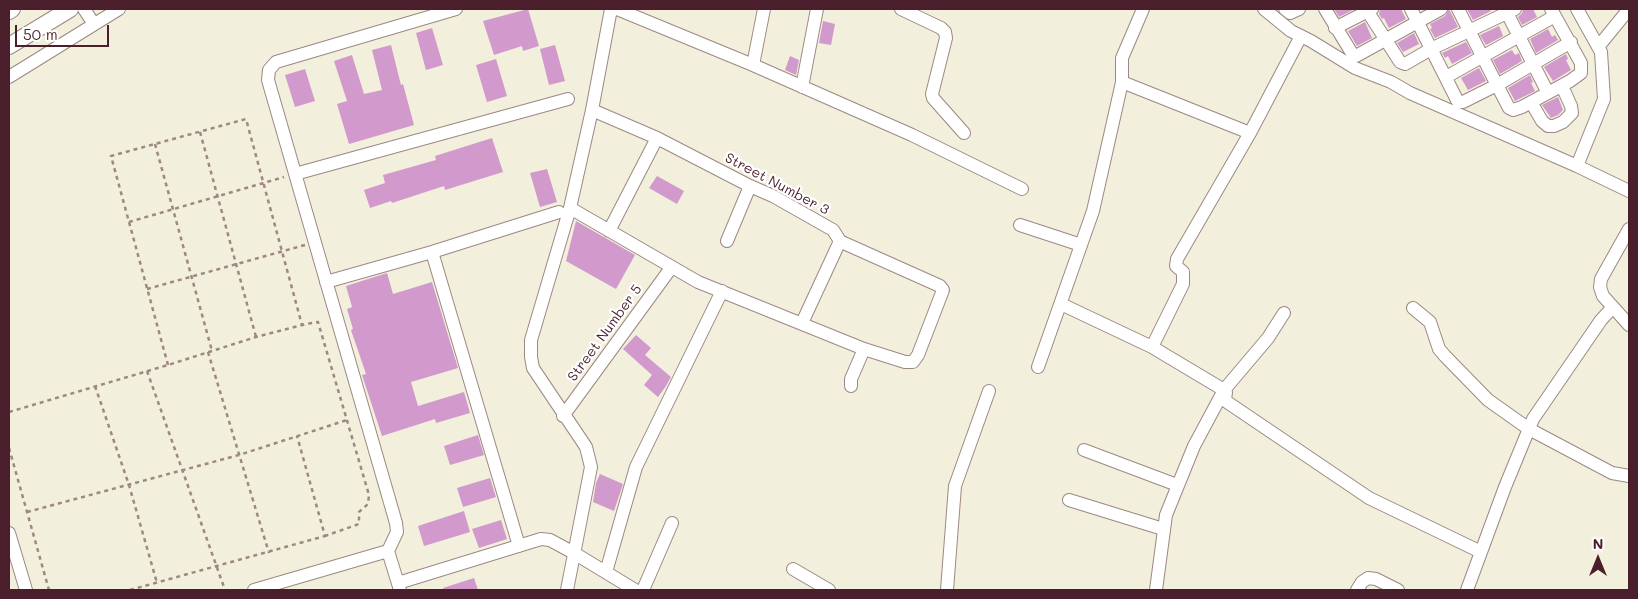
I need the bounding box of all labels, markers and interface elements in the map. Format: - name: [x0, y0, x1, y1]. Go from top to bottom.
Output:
- scale bar: [18, 15, 111, 47]
- text: 50 m: [23, 24, 58, 44]
- street label: Street Number 3: [722, 149, 832, 219]
- street label: Street Number 5: [564, 281, 646, 385]
- north arrow: [1573, 534, 1623, 584]
- text: N: [1593, 534, 1603, 553]

